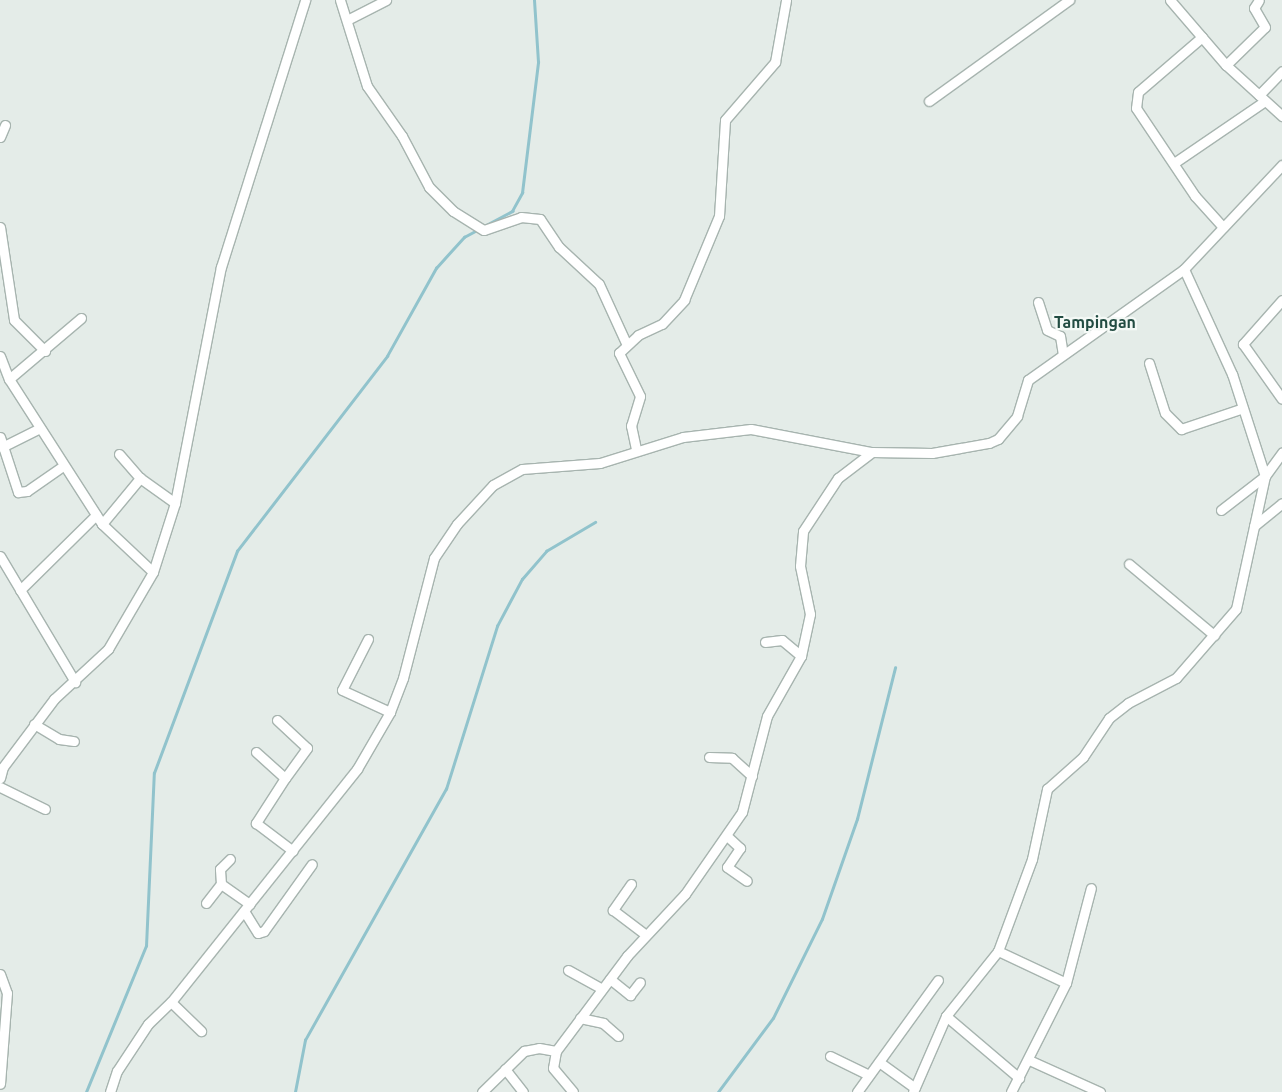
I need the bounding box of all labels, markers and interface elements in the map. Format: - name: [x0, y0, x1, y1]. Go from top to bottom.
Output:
- district label: Tampingan: [1054, 312, 1136, 332]

